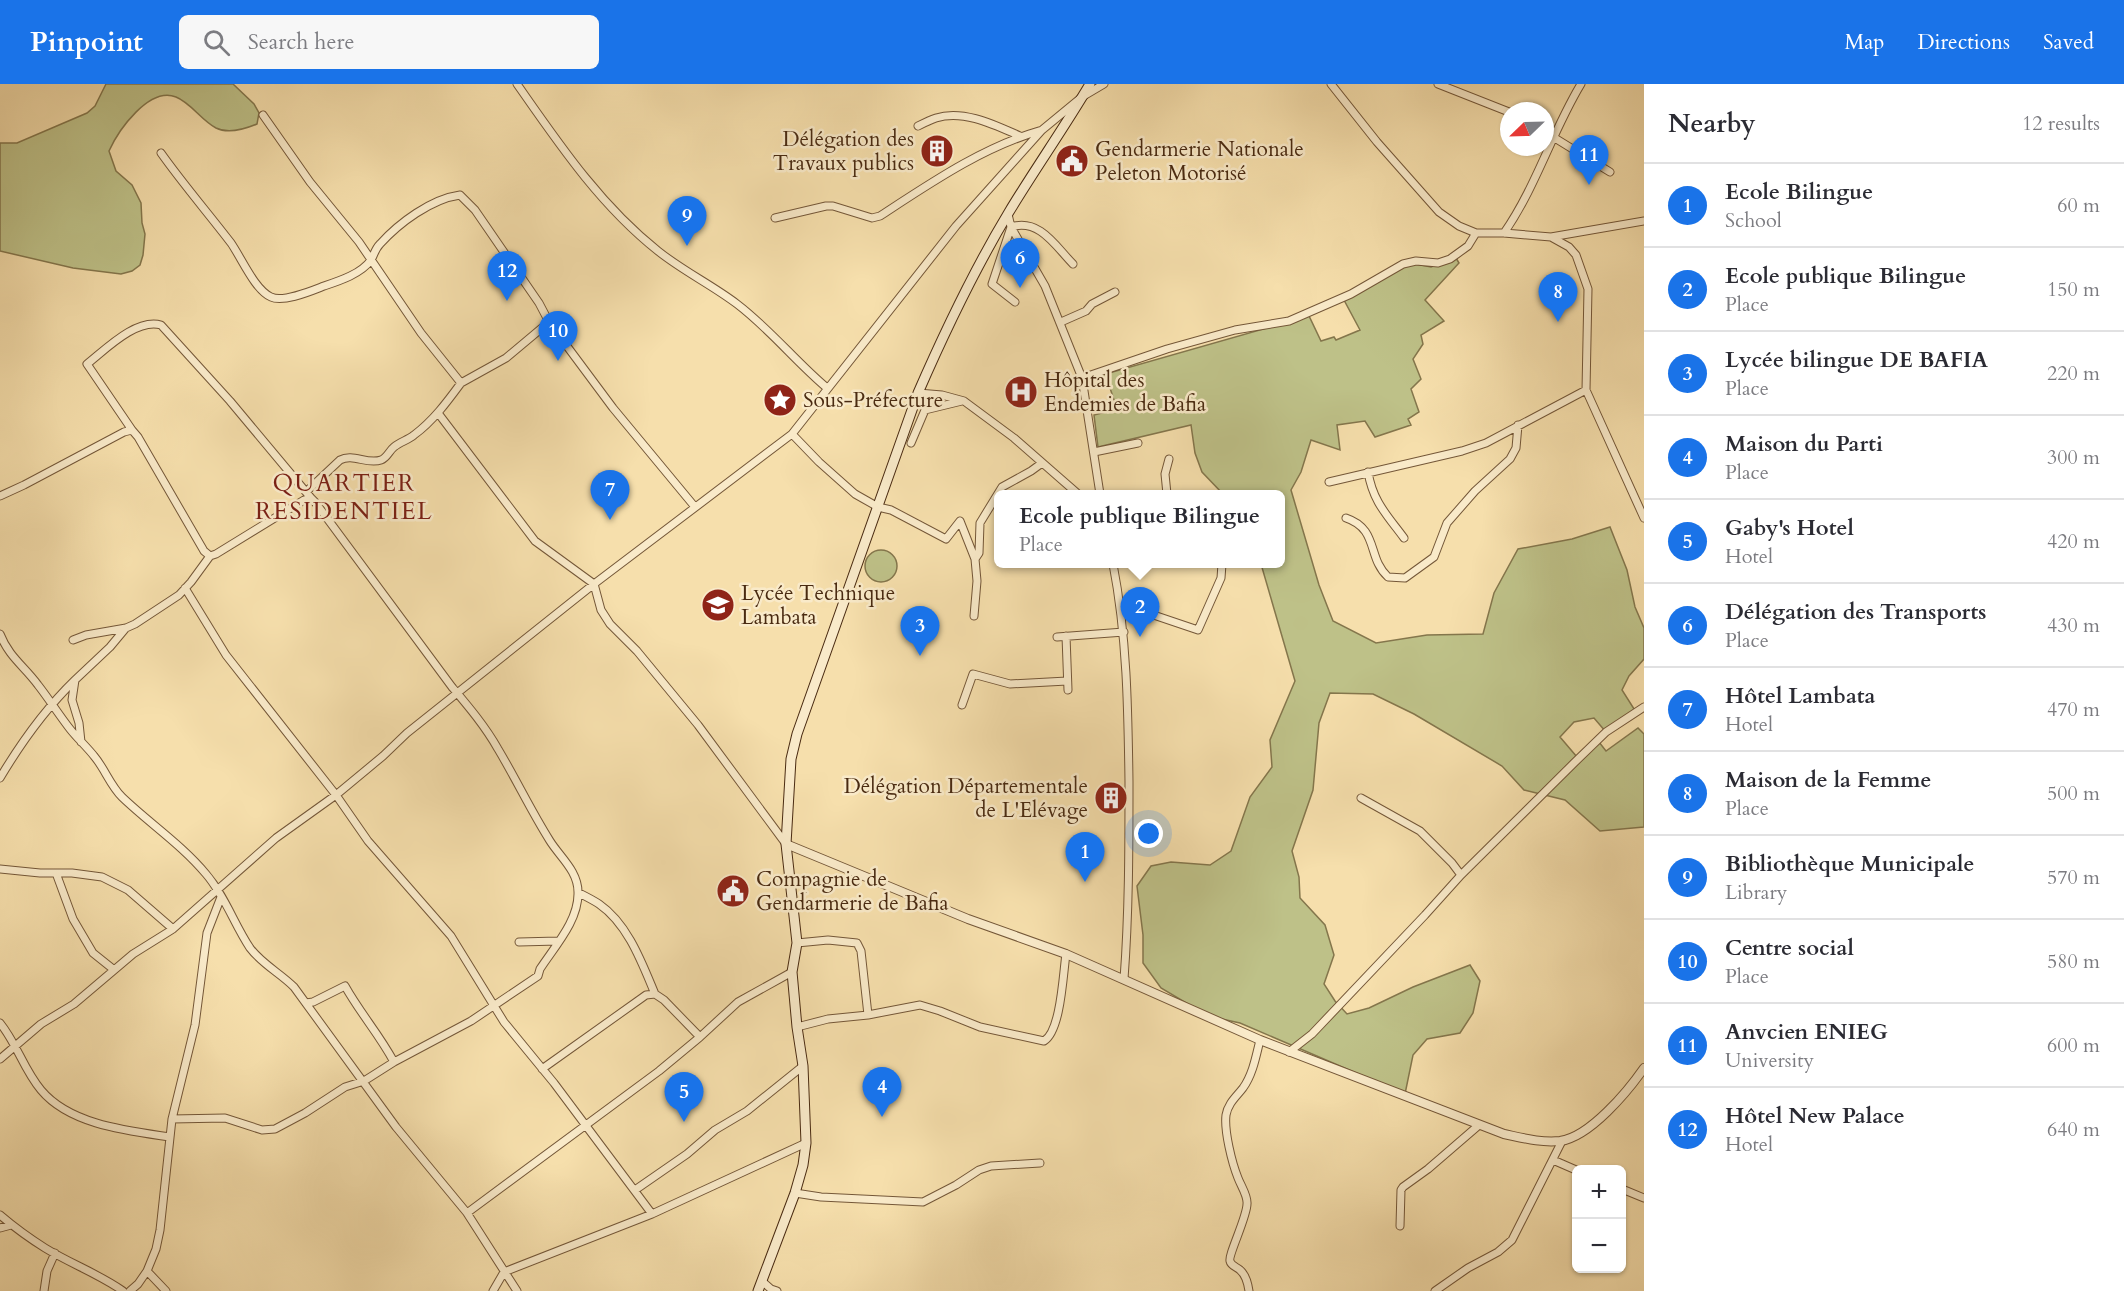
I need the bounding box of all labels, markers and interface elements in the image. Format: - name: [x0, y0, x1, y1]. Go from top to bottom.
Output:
- search box: [179, 15, 599, 69]
- text: Pinpoint: [30, 23, 143, 61]
- icon: search: [200, 26, 233, 59]
- text: Search here: [248, 27, 354, 57]
- text: Map: [1844, 28, 1884, 57]
- text: Directions: [1917, 28, 2010, 57]
- text: Saved: [2043, 28, 2094, 57]
- north arrow: [1500, 102, 1554, 156]
- text: Nearby: [1668, 106, 1756, 141]
- text: 12 results: [2022, 110, 2100, 137]
- place label: Délégation des Travaux publics: [773, 125, 914, 178]
- building icon: Délégation des Travaux publics: [919, 133, 955, 169]
- place label: Gendarmerie Nationale Peleton Motorisé: [1095, 135, 1304, 188]
- pin: 11: [1570, 135, 1608, 185]
- public building icon: Gendarmerie Nationale Peleton Motorisé: [1054, 143, 1090, 179]
- text: Ecole Bilingue: [1725, 177, 1873, 207]
- text: 1: [1682, 192, 1693, 219]
- text: 60 m: [2057, 192, 2100, 219]
- pin: 9: [668, 196, 706, 246]
- text: School: [1725, 207, 1782, 234]
- pin: 6: [1000, 238, 1040, 288]
- pin: 12: [488, 252, 526, 301]
- text: Ecole publique Bilingue: [1725, 261, 1966, 291]
- pin: 8: [1538, 272, 1578, 322]
- text: 2: [1682, 276, 1693, 303]
- text: 150 m: [2047, 276, 2100, 303]
- text: Place: [1725, 291, 1769, 318]
- pin: 10: [538, 312, 578, 361]
- text: Lycée bilingue DE BAFIA: [1725, 345, 1988, 375]
- text: 3: [1682, 360, 1693, 387]
- text: 220 m: [2047, 360, 2100, 387]
- place label: Hôpital des Endemies de Bafia: [1044, 366, 1206, 419]
- hospital icon: Hôpital des Endemies de Bafia: [1003, 374, 1039, 410]
- text: Place: [1725, 375, 1769, 402]
- place icon: Sous-Préfecture: [762, 382, 798, 418]
- place label: Sous-Préfecture: [803, 386, 943, 415]
- text: Maison du Parti: [1725, 429, 1883, 459]
- text: 4: [1682, 444, 1693, 471]
- text: 300 m: [2047, 444, 2100, 471]
- text: Place: [1725, 459, 1769, 486]
- district label: QUARTIER RESIDENTIEL: [255, 467, 433, 528]
- pin: 7: [590, 470, 630, 520]
- popup: [994, 490, 1285, 568]
- text: Ecole publique Bilingue: [1019, 501, 1260, 531]
- text: Gaby's Hotel: [1725, 513, 1854, 543]
- text: 5: [1682, 528, 1693, 555]
- text: 420 m: [2047, 528, 2100, 555]
- text: Place: [1019, 531, 1063, 558]
- text: Hotel: [1725, 543, 1773, 570]
- place label: Lycée Technique Lambata: [741, 579, 895, 632]
- school or university icon: Lycée Technique Lambata: [700, 587, 736, 623]
- pin: 2: [1120, 588, 1160, 637]
- text: Délégation des Transports: [1725, 597, 1986, 627]
- pin: 3: [900, 606, 940, 656]
- text: 6: [1682, 612, 1693, 639]
- text: 430 m: [2047, 612, 2100, 639]
- text: Place: [1725, 627, 1769, 654]
- text: Hôtel Lambata: [1725, 681, 1875, 711]
- text: 7: [1682, 696, 1693, 723]
- text: 470 m: [2047, 696, 2100, 723]
- text: Hotel: [1725, 711, 1773, 738]
- text: Maison de la Femme: [1725, 765, 1931, 795]
- place label: Délégation Départementale de L'Elévage: [844, 772, 1088, 825]
- building icon: Délégation Départementale de L'Elévage: [1093, 780, 1129, 816]
- text: 8: [1682, 780, 1693, 807]
- text: 500 m: [2047, 780, 2100, 807]
- text: Place: [1725, 795, 1769, 822]
- your location: [1134, 819, 1163, 848]
- pin: 1: [1066, 832, 1104, 882]
- text: Bibliothèque Municipale: [1725, 849, 1974, 879]
- text: 9: [1682, 864, 1693, 891]
- text: 570 m: [2047, 864, 2100, 891]
- place label: Compagnie de Gendarmerie de Bafia: [756, 865, 949, 918]
- public building icon: Compagnie de Gendarmerie de Bafia: [715, 873, 751, 909]
- text: Library: [1725, 879, 1787, 906]
- text: Centre social: [1725, 933, 1854, 963]
- text: 10: [1677, 948, 1698, 975]
- text: 580 m: [2047, 948, 2100, 975]
- text: Place: [1725, 963, 1769, 990]
- text: Anvcien ENIEG: [1725, 1017, 1888, 1047]
- text: 11: [1677, 1032, 1698, 1059]
- text: 600 m: [2047, 1032, 2100, 1059]
- text: University: [1725, 1047, 1814, 1074]
- pin: 4: [862, 1068, 902, 1117]
- pin: 5: [664, 1072, 704, 1122]
- text: Hôtel New Palace: [1725, 1101, 1905, 1131]
- text: 12: [1677, 1116, 1698, 1143]
- text: 640 m: [2047, 1116, 2100, 1143]
- text: Hotel: [1725, 1131, 1773, 1158]
- map controls: [1572, 1165, 1626, 1273]
- button: +: [1572, 1165, 1626, 1219]
- button: −: [1572, 1219, 1626, 1273]

